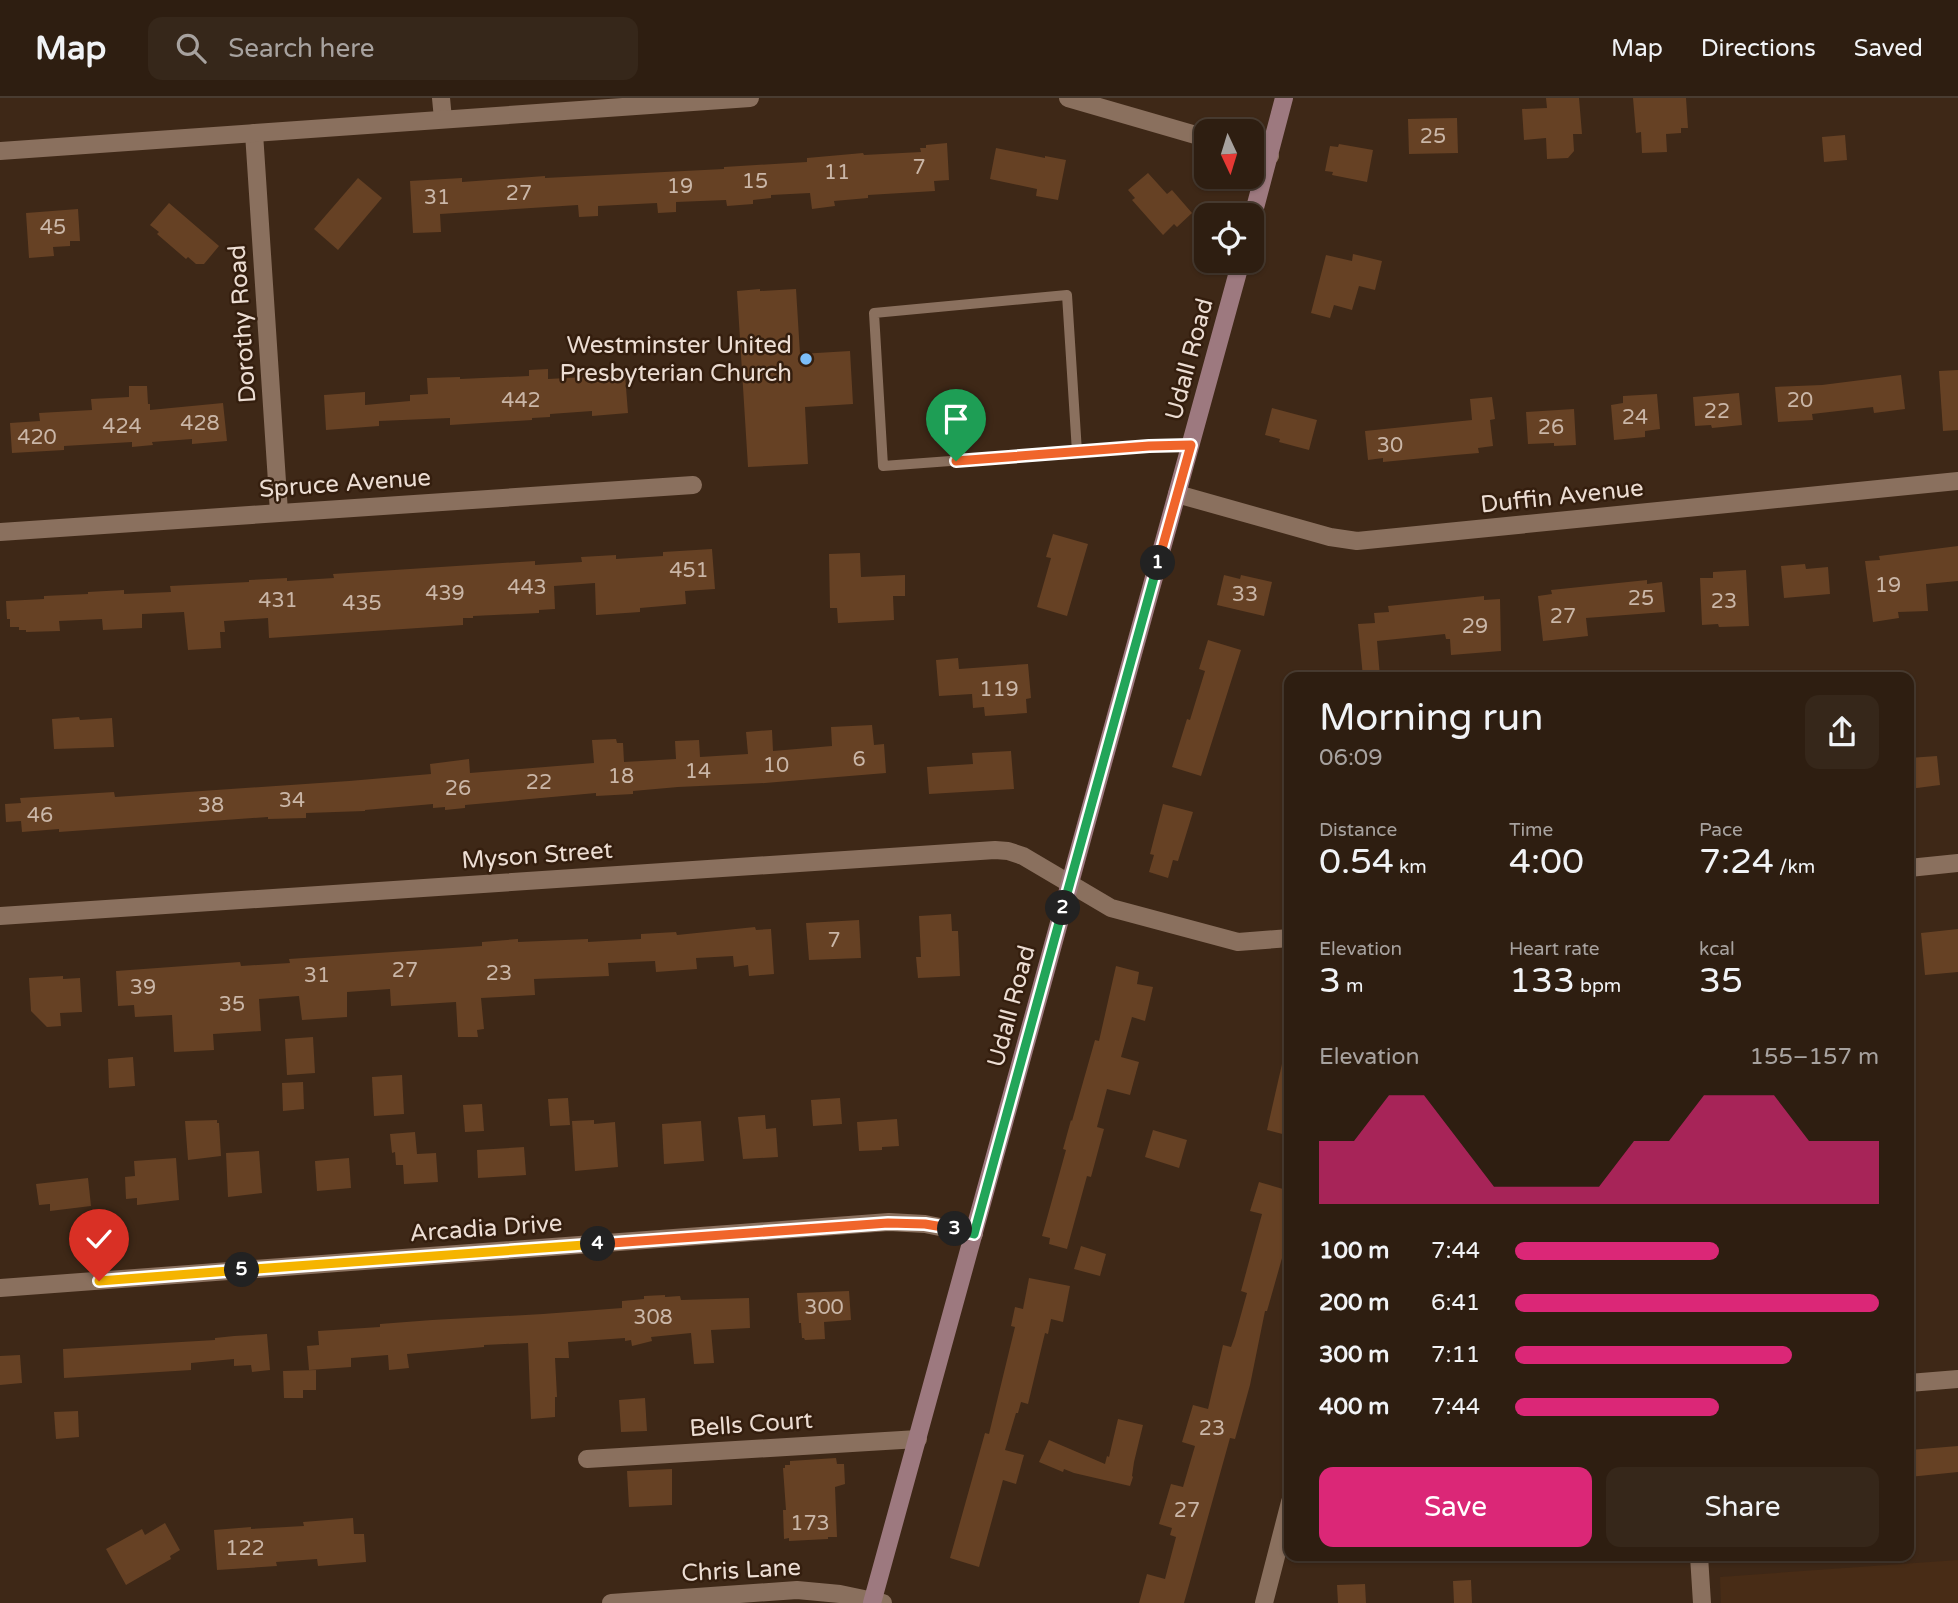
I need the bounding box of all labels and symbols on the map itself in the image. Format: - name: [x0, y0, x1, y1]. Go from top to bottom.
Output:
- north arrow: [1194, 119, 1264, 189]
- house number: 25: [1420, 124, 1446, 149]
- house number: 7: [912, 155, 926, 180]
- house number: 11: [824, 160, 850, 185]
- house number: 15: [742, 169, 768, 194]
- house number: 19: [667, 174, 693, 199]
- house number: 27: [506, 181, 532, 206]
- house number: 31: [424, 185, 450, 210]
- house number: 45: [40, 215, 66, 240]
- street label: Dorothy Road: [223, 244, 262, 404]
- street label: Udall Road: [1159, 295, 1220, 423]
- place label: Westminster United Presbyterian Church: [560, 331, 792, 388]
- marker: Westminster United Presbyterian Church: [798, 351, 814, 367]
- house number: 442: [501, 388, 541, 413]
- house number: 20: [1787, 388, 1813, 413]
- pin: [926, 389, 986, 461]
- house number: 22: [1704, 399, 1730, 424]
- house number: 24: [1622, 405, 1648, 430]
- house number: 428: [180, 411, 220, 436]
- house number: 424: [102, 414, 142, 439]
- house number: 26: [1538, 415, 1564, 440]
- house number: 420: [17, 425, 57, 450]
- house number: 30: [1377, 433, 1403, 458]
- street label: Spruce Avenue: [258, 463, 432, 504]
- street label: Duffin Avenue: [1479, 474, 1645, 519]
- pin: 1: [1140, 546, 1176, 580]
- house number: 451: [669, 558, 709, 583]
- house number: 19: [1875, 573, 1901, 598]
- house number: 443: [507, 575, 547, 600]
- house number: 439: [425, 581, 465, 606]
- house number: 33: [1232, 582, 1258, 607]
- house number: 25: [1628, 586, 1654, 611]
- house number: 431: [258, 588, 298, 613]
- house number: 23: [1711, 589, 1737, 614]
- house number: 435: [342, 591, 382, 616]
- house number: 27: [1550, 604, 1576, 629]
- house number: 29: [1462, 614, 1488, 639]
- house number: 119: [979, 677, 1019, 702]
- house number: 6: [852, 747, 866, 772]
- house number: 10: [763, 753, 789, 778]
- house number: 14: [685, 759, 711, 784]
- house number: 18: [608, 764, 634, 789]
- house number: 22: [526, 770, 552, 795]
- house number: 26: [445, 776, 471, 801]
- house number: 34: [279, 788, 305, 813]
- house number: 38: [198, 793, 224, 818]
- house number: 46: [27, 803, 53, 828]
- street label: Myson Street: [460, 836, 614, 875]
- pin: 2: [1046, 890, 1080, 926]
- house number: 7: [827, 928, 841, 953]
- street label: Udall Road: [981, 942, 1042, 1070]
- house number: 27: [392, 958, 418, 983]
- house number: 23: [486, 961, 512, 986]
- house number: 31: [304, 963, 330, 988]
- house number: 39: [130, 975, 156, 1000]
- house number: 35: [219, 992, 245, 1017]
- pin: [69, 1209, 129, 1281]
- street label: Arcadia Drive: [409, 1209, 563, 1248]
- pin: 3: [937, 1212, 972, 1246]
- pin: 4: [580, 1226, 616, 1262]
- pin: 5: [224, 1252, 260, 1288]
- house number: 300: [804, 1295, 844, 1320]
- house number: 308: [633, 1305, 673, 1330]
- street label: Bells Court: [688, 1406, 814, 1443]
- house number: 23: [1199, 1416, 1225, 1441]
- house number: 27: [1174, 1498, 1200, 1523]
- house number: 173: [790, 1511, 830, 1536]
- house number: 122: [225, 1536, 265, 1561]
- street label: Chris Lane: [680, 1553, 802, 1588]

